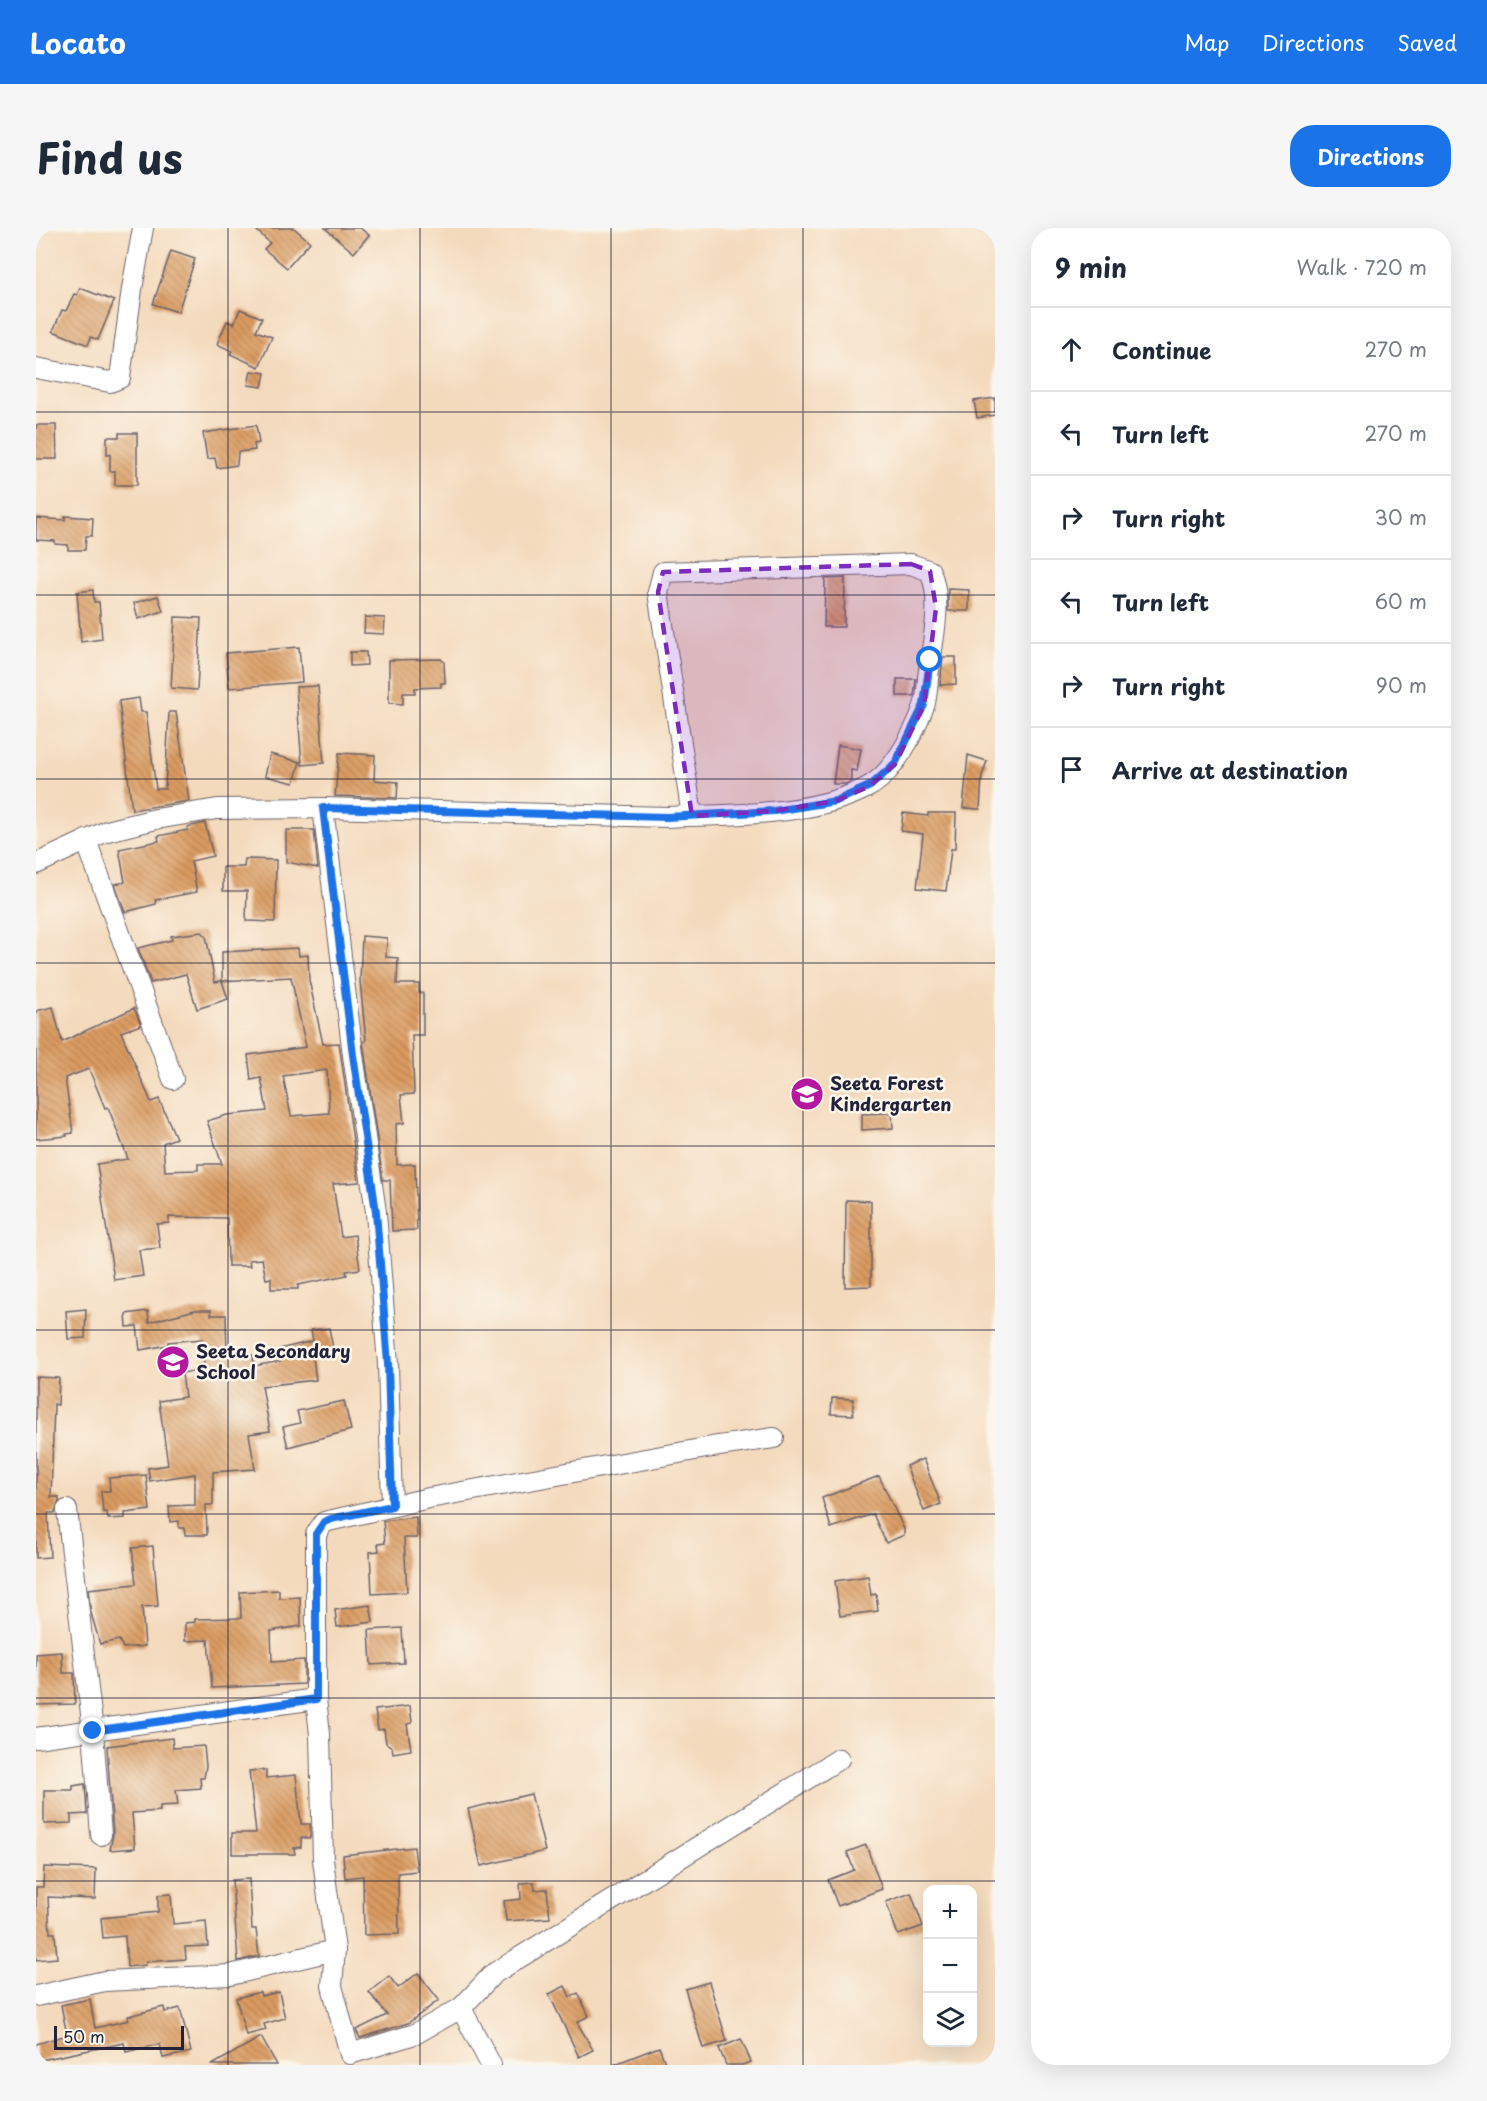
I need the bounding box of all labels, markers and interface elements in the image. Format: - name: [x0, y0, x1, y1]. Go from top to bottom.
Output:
- text: Locato: [30, 21, 126, 64]
- text: Map: [1184, 26, 1229, 58]
- text: Directions: [1262, 26, 1364, 58]
- text: Saved: [1397, 26, 1457, 58]
- text: Find us: [36, 125, 183, 188]
- button: Directions: [1290, 125, 1451, 187]
- text: 9 min: [1055, 248, 1127, 287]
- text: Walk · 720 m: [1296, 252, 1427, 282]
- icon: ahead: [1055, 333, 1088, 366]
- text: Continue: [1112, 333, 1211, 366]
- text: 270 m: [1364, 334, 1427, 364]
- icon: left: [1055, 417, 1088, 450]
- text: Turn left: [1112, 417, 1209, 450]
- text: 270 m: [1364, 418, 1427, 448]
- icon: right: [1055, 501, 1088, 534]
- text: Turn right: [1112, 501, 1225, 534]
- text: 30 m: [1374, 502, 1427, 532]
- icon: left: [1055, 585, 1088, 618]
- text: Turn left: [1112, 585, 1209, 618]
- text: 60 m: [1375, 586, 1427, 616]
- route start: [916, 646, 942, 672]
- icon: right: [1055, 669, 1088, 702]
- text: Turn right: [1112, 669, 1225, 702]
- text: 90 m: [1376, 670, 1427, 700]
- icon: arrive: [1055, 753, 1088, 786]
- text: Arrive at destination: [1112, 753, 1348, 786]
- place label: Seeta Forest Kindergarten: [830, 1069, 951, 1117]
- school or university icon: Seeta Forest Kindergarten: [789, 1076, 825, 1112]
- place label: Seeta Secondary School: [196, 1337, 350, 1385]
- school or university icon: Seeta Secondary School: [155, 1344, 191, 1380]
- route end: [79, 1717, 105, 1743]
- map controls: [923, 1885, 977, 2047]
- button: +: [923, 1885, 977, 1939]
- button: −: [923, 1939, 977, 1993]
- button: layers: [923, 1993, 977, 2047]
- scale bar: [54, 2023, 184, 2050]
- text: 50 m: [63, 2024, 104, 2048]

